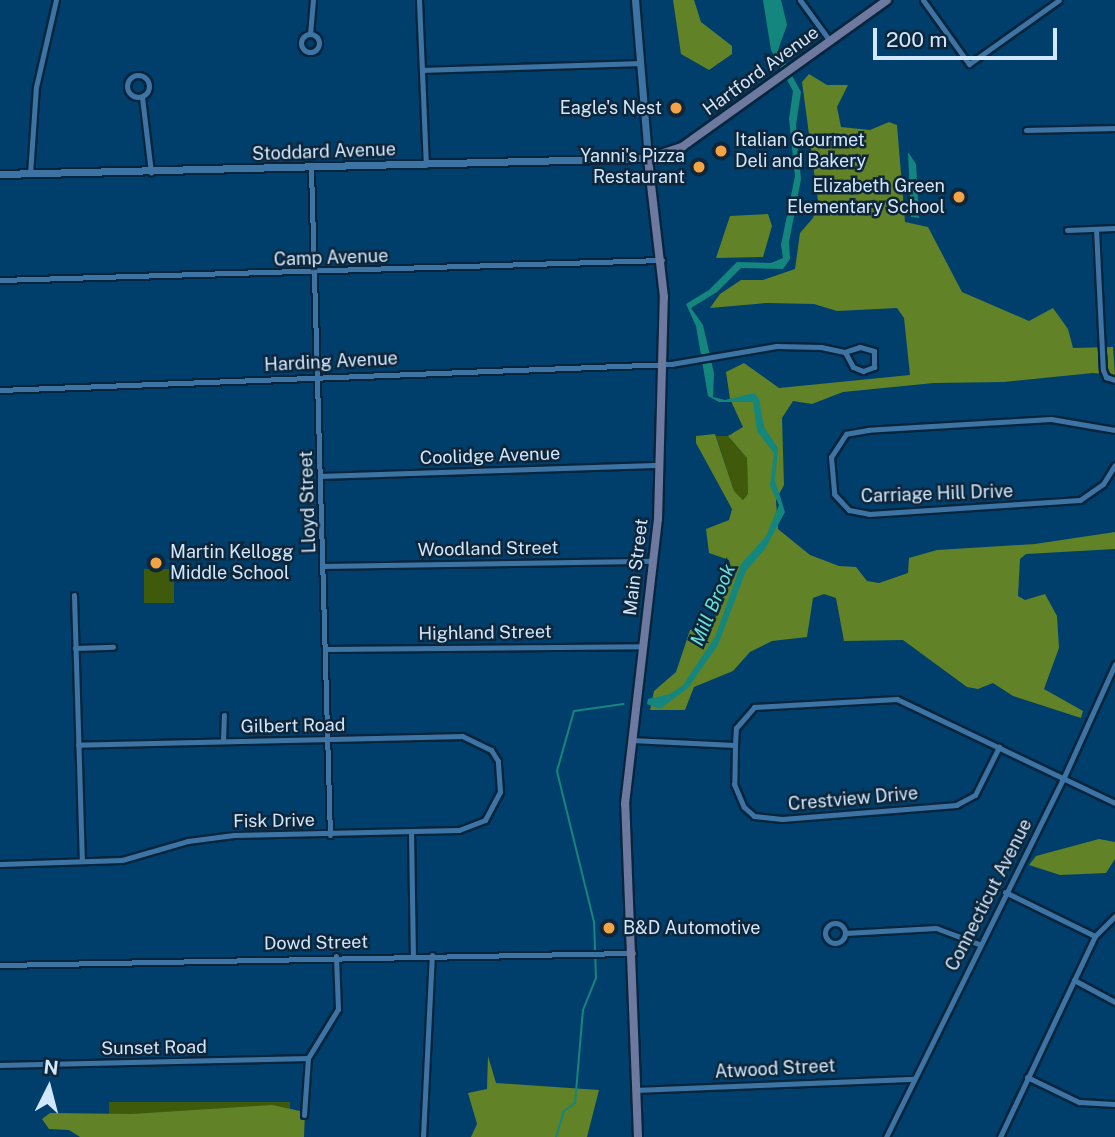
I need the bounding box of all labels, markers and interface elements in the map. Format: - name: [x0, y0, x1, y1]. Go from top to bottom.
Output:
- scale bar: [877, 14, 1061, 58]
- street label: Hartford Avenue: [699, 22, 823, 120]
- text: 200 m: [886, 27, 947, 52]
- place label: Eagle's Nest: [560, 97, 662, 119]
- marker: Eagle's Nest: [668, 100, 684, 116]
- place label: Italian Gourmet Deli and Bakery: [735, 130, 866, 172]
- street label: Stoddard Avenue: [252, 139, 396, 165]
- marker: Italian Gourmet Deli and Bakery: [713, 143, 729, 159]
- place label: Yanni's Pizza Restaurant: [580, 146, 685, 188]
- marker: Yanni's Pizza Restaurant: [691, 159, 707, 175]
- place label: Elizabeth Green Elementary School: [787, 176, 945, 218]
- marker: Elizabeth Green Elementary School: [951, 189, 967, 205]
- street label: Camp Avenue: [273, 245, 389, 271]
- street label: Harding Avenue: [264, 348, 398, 376]
- street label: Coolidge Avenue: [419, 443, 561, 469]
- street label: Lloyd Street: [295, 450, 321, 554]
- street label: Carriage Hill Drive: [860, 481, 1014, 507]
- street label: Main Street: [619, 517, 653, 617]
- street label: Woodland Street: [417, 537, 559, 561]
- place label: Martin Kellogg Middle School: [170, 542, 293, 584]
- marker: Martin Kellogg Middle School: [148, 555, 164, 571]
- water label: Mill Brook: [686, 561, 740, 649]
- street label: Highland Street: [418, 621, 552, 645]
- street label: Gilbert Road: [240, 714, 346, 738]
- street label: Crestview Drive: [787, 783, 919, 815]
- street label: Fisk Drive: [233, 809, 315, 833]
- street label: Connecticut Avenue: [941, 815, 1037, 975]
- place label: B&D Automotive: [623, 917, 761, 939]
- marker: B&D Automotive: [601, 920, 617, 936]
- street label: Dowd Street: [264, 931, 368, 955]
- street label: Sunset Road: [101, 1036, 207, 1060]
- north arrow: [14, 1053, 84, 1123]
- text: N: [43, 1055, 60, 1079]
- street label: Atwood Street: [714, 1055, 836, 1083]

